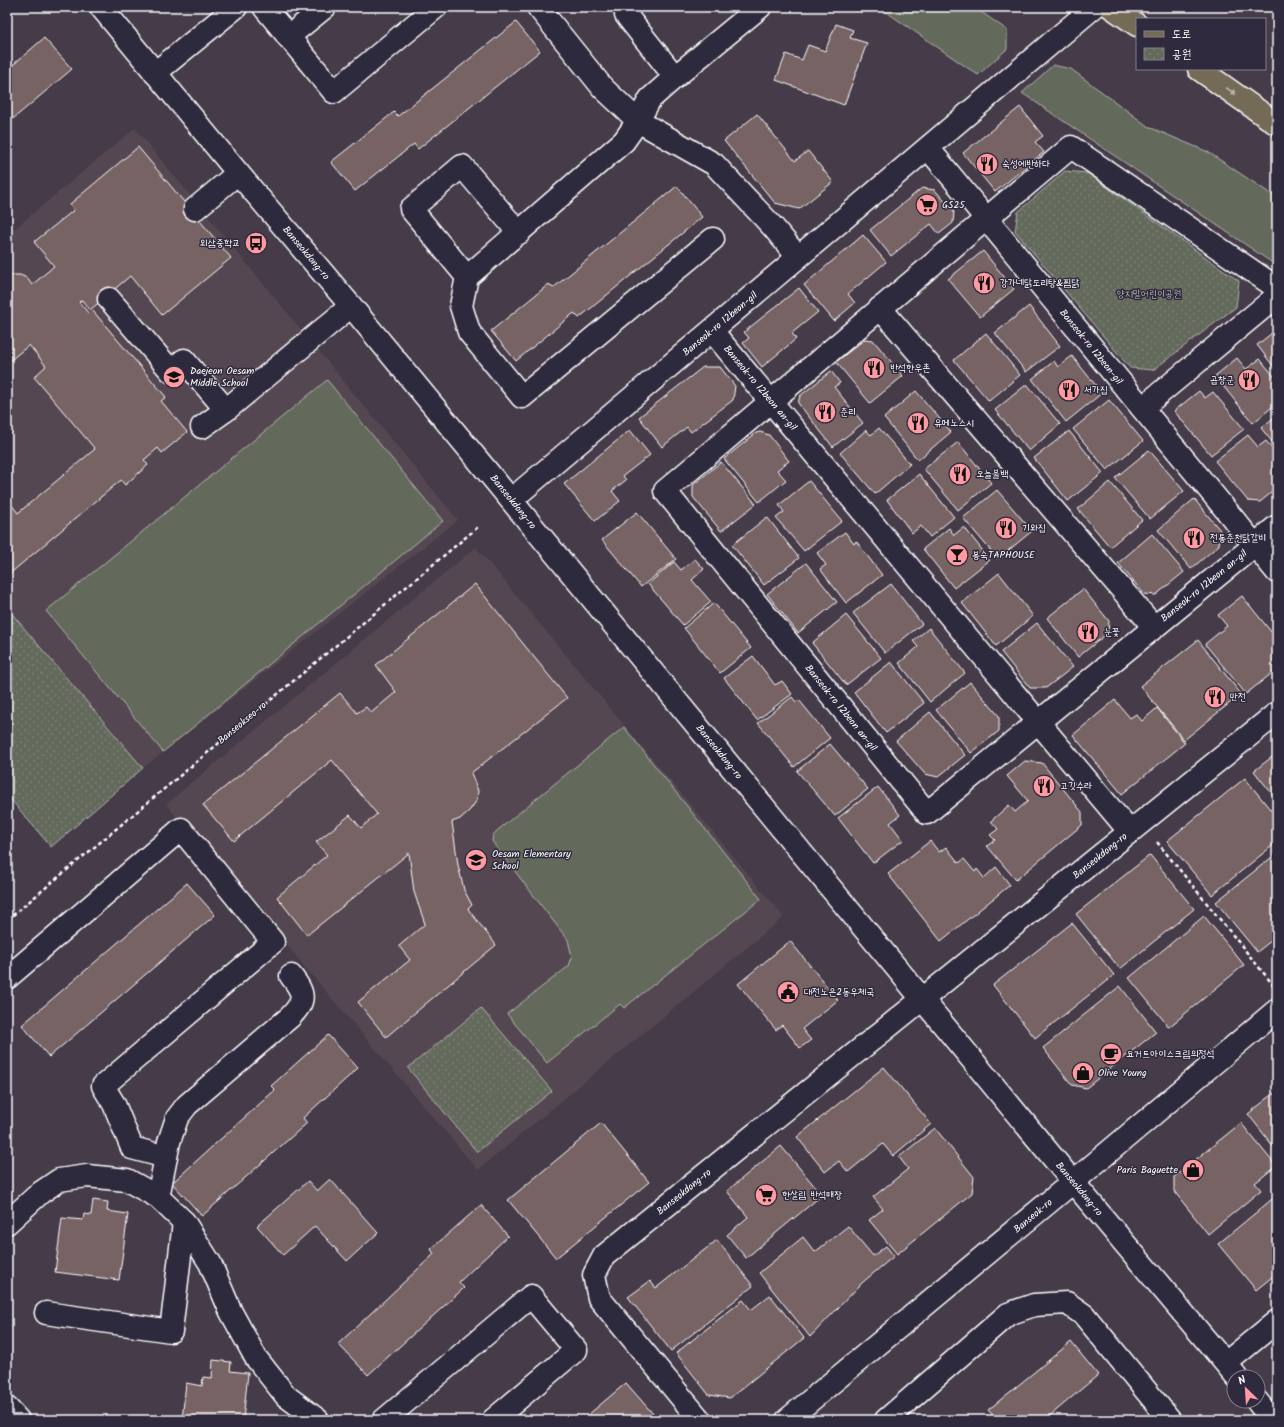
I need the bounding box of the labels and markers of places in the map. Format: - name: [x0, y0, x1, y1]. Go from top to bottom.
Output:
- restaurant icon: 숙성에반하다: [974, 151, 1000, 177]
- place label: 숙성에반하다: [1002, 156, 1050, 172]
- supermarket icon: GS25: [914, 192, 940, 218]
- place label: GS25: [942, 197, 965, 213]
- bus stop icon: 외삼중학교: [243, 230, 269, 256]
- place label: 외삼중학교: [200, 235, 240, 251]
- restaurant icon: 강가네닭도리탕&찜닭: [971, 270, 997, 296]
- place label: 강가네닭도리탕&찜닭: [1000, 275, 1079, 291]
- restaurant icon: 반석한우촌: [861, 355, 887, 381]
- place label: 반석한우촌: [890, 360, 930, 376]
- place label: Daejeon Oesam Middle School: [190, 363, 254, 391]
- school or university icon: Daejeon Oesam Middle School: [161, 364, 187, 390]
- restaurant icon: 곱창군: [1236, 367, 1262, 393]
- place label: 곱창군: [1210, 372, 1234, 388]
- restaurant icon: 서가집: [1056, 377, 1082, 403]
- place label: 서가집: [1084, 382, 1108, 398]
- restaurant icon: 춘리: [812, 399, 838, 425]
- place label: 춘리: [840, 404, 856, 420]
- restaurant icon: 유메노스시: [905, 410, 931, 436]
- place label: 유메노스시: [934, 415, 974, 431]
- restaurant icon: 오늘불백: [947, 461, 973, 487]
- place label: 오늘불백: [976, 466, 1008, 482]
- restaurant icon: 기와집: [993, 515, 1019, 541]
- place label: 기와집: [1022, 520, 1046, 536]
- restaurant icon: 전통춘천닭갈비: [1181, 525, 1207, 551]
- place label: 전통춘천닭갈비: [1210, 530, 1266, 546]
- bar icon: 봉숙TAPHOUSE: [944, 542, 970, 568]
- place label: 봉숙TAPHOUSE: [972, 547, 1036, 563]
- restaurant icon: 눈꽃: [1075, 619, 1101, 645]
- place label: 눈꽃: [1104, 624, 1120, 640]
- restaurant icon: 만전: [1202, 684, 1228, 710]
- place label: 만전: [1230, 689, 1246, 705]
- restaurant icon: 고깃수라: [1031, 773, 1057, 799]
- place label: 고깃수라: [1060, 778, 1092, 794]
- place label: Oesam Elementary School: [492, 846, 571, 874]
- school or university icon: Oesam Elementary School: [463, 847, 489, 873]
- public building icon: 대전노은2동우체국: [775, 979, 801, 1005]
- place label: 대전노은2동우체국: [804, 984, 874, 1000]
- cafe icon: 요거트아이스크림의정석: [1098, 1041, 1124, 1067]
- place label: 요거트아이스크림의정석: [1126, 1046, 1215, 1062]
- shop icon: Olive Young: [1070, 1060, 1096, 1086]
- place label: Olive Young: [1098, 1065, 1147, 1081]
- shop icon: Paris Baguette: [1180, 1157, 1206, 1183]
- place label: Paris Baguette: [1117, 1162, 1178, 1178]
- supermarket icon: 한살림 반석매장: [753, 1182, 779, 1208]
- place label: 한살림 반석매장: [782, 1187, 842, 1203]

